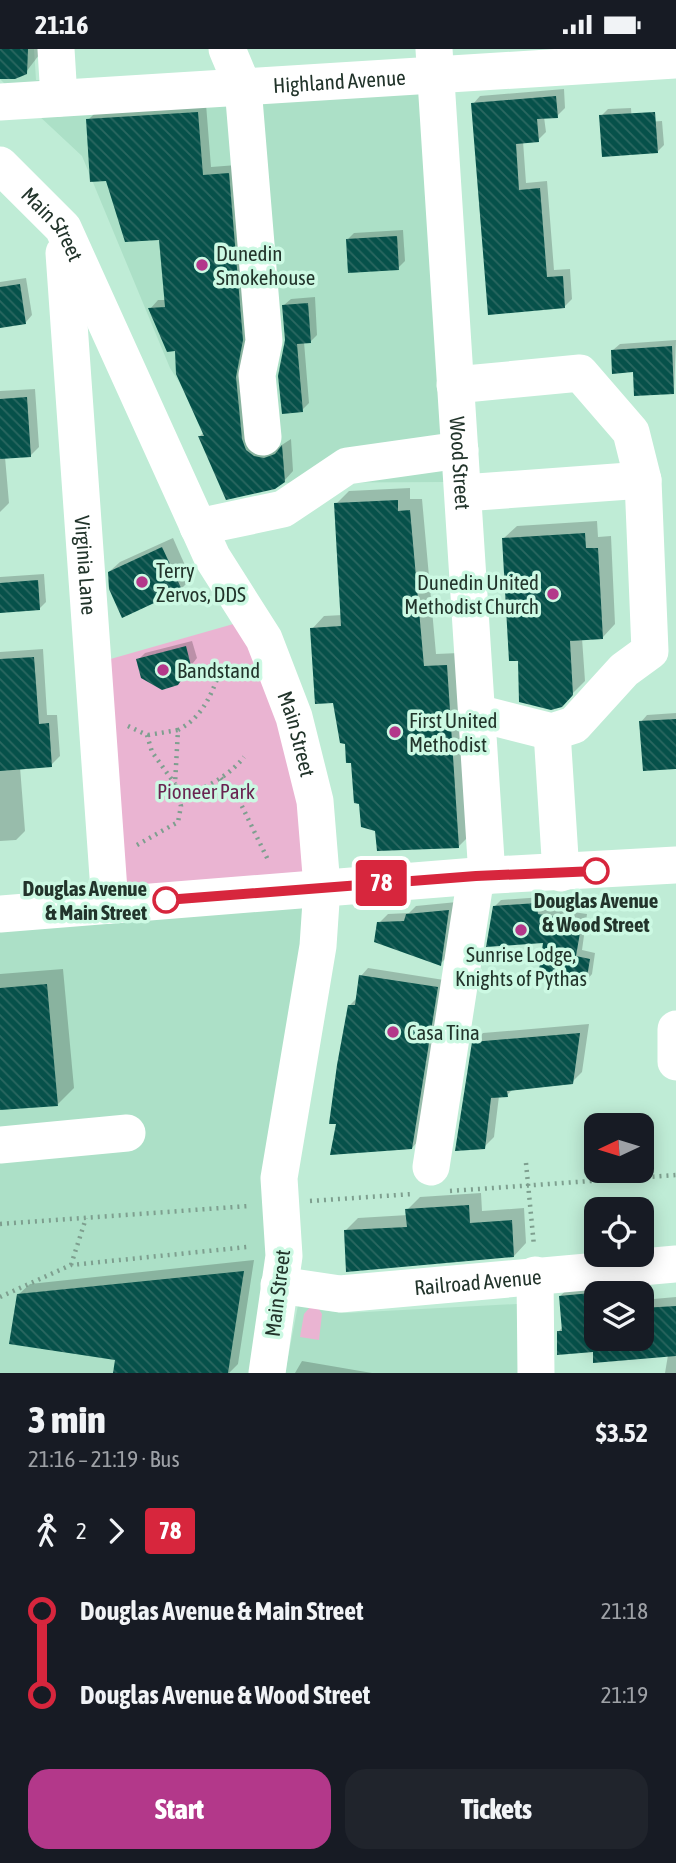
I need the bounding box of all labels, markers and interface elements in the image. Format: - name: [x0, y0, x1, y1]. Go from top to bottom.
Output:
- text: 21:16: [35, 10, 89, 40]
- street label: Highland Avenue: [272, 65, 406, 97]
- street label: Main Street: [17, 182, 88, 265]
- place label: Dunedin Smokehouse: [216, 241, 315, 289]
- marker: Dunedin Smokehouse: [194, 257, 210, 273]
- street label: Wood Street: [446, 416, 476, 511]
- street label: Virginia Lane: [71, 515, 102, 616]
- place label: Terry Zervos, DDS: [156, 558, 246, 606]
- place label: Dunedin United Methodist Church: [404, 570, 539, 618]
- marker: Terry Zervos, DDS: [134, 574, 150, 590]
- marker: Dunedin United Methodist Church: [545, 586, 561, 602]
- place label: Bandstand: [177, 658, 260, 682]
- marker: Bandstand: [155, 662, 171, 678]
- street label: Main Street: [273, 688, 320, 779]
- place label: First United Methodist: [409, 708, 497, 756]
- marker: First United Methodist: [387, 724, 403, 740]
- park label: Pioneer Park: [157, 779, 255, 803]
- marker: Douglas Avenue & Wood Street: [583, 858, 609, 884]
- line badge: 78: [350, 860, 412, 906]
- text: 78: [370, 869, 392, 896]
- place label: Douglas Avenue & Main Street: [22, 876, 147, 924]
- marker: Douglas Avenue & Main Street: [153, 887, 179, 913]
- place label: Douglas Avenue & Wood Street: [534, 888, 658, 936]
- marker: Sunrise Lodge, Knights of Pythas: [513, 922, 529, 938]
- place label: Sunrise Lodge, Knights of Pythas: [455, 942, 587, 990]
- place label: Casa Tina: [407, 1020, 480, 1044]
- marker: Casa Tina: [385, 1024, 401, 1040]
- north arrow: [584, 1113, 654, 1183]
- map controls: [584, 1113, 654, 1351]
- button: locate: [584, 1197, 654, 1267]
- street label: Main Street: [260, 1248, 294, 1338]
- street label: Railroad Avenue: [413, 1264, 542, 1299]
- button: layers: [584, 1281, 654, 1351]
- text: 3 min: [28, 1398, 106, 1441]
- text: $3.52: [596, 1418, 648, 1448]
- text: 21:16 – 21:19 · Bus: [28, 1446, 180, 1472]
- icon: walk: [28, 1512, 66, 1550]
- icon: forward: [97, 1512, 135, 1550]
- text: 78: [159, 1517, 181, 1544]
- text: 2: [76, 1518, 87, 1544]
- text: Douglas Avenue & Main Street: [80, 1596, 364, 1626]
- text: 21:18: [601, 1598, 648, 1624]
- text: Douglas Avenue & Wood Street: [80, 1680, 370, 1710]
- text: 21:19: [601, 1682, 648, 1708]
- button: Start: [28, 1769, 331, 1849]
- button: Tickets: [345, 1769, 648, 1849]

